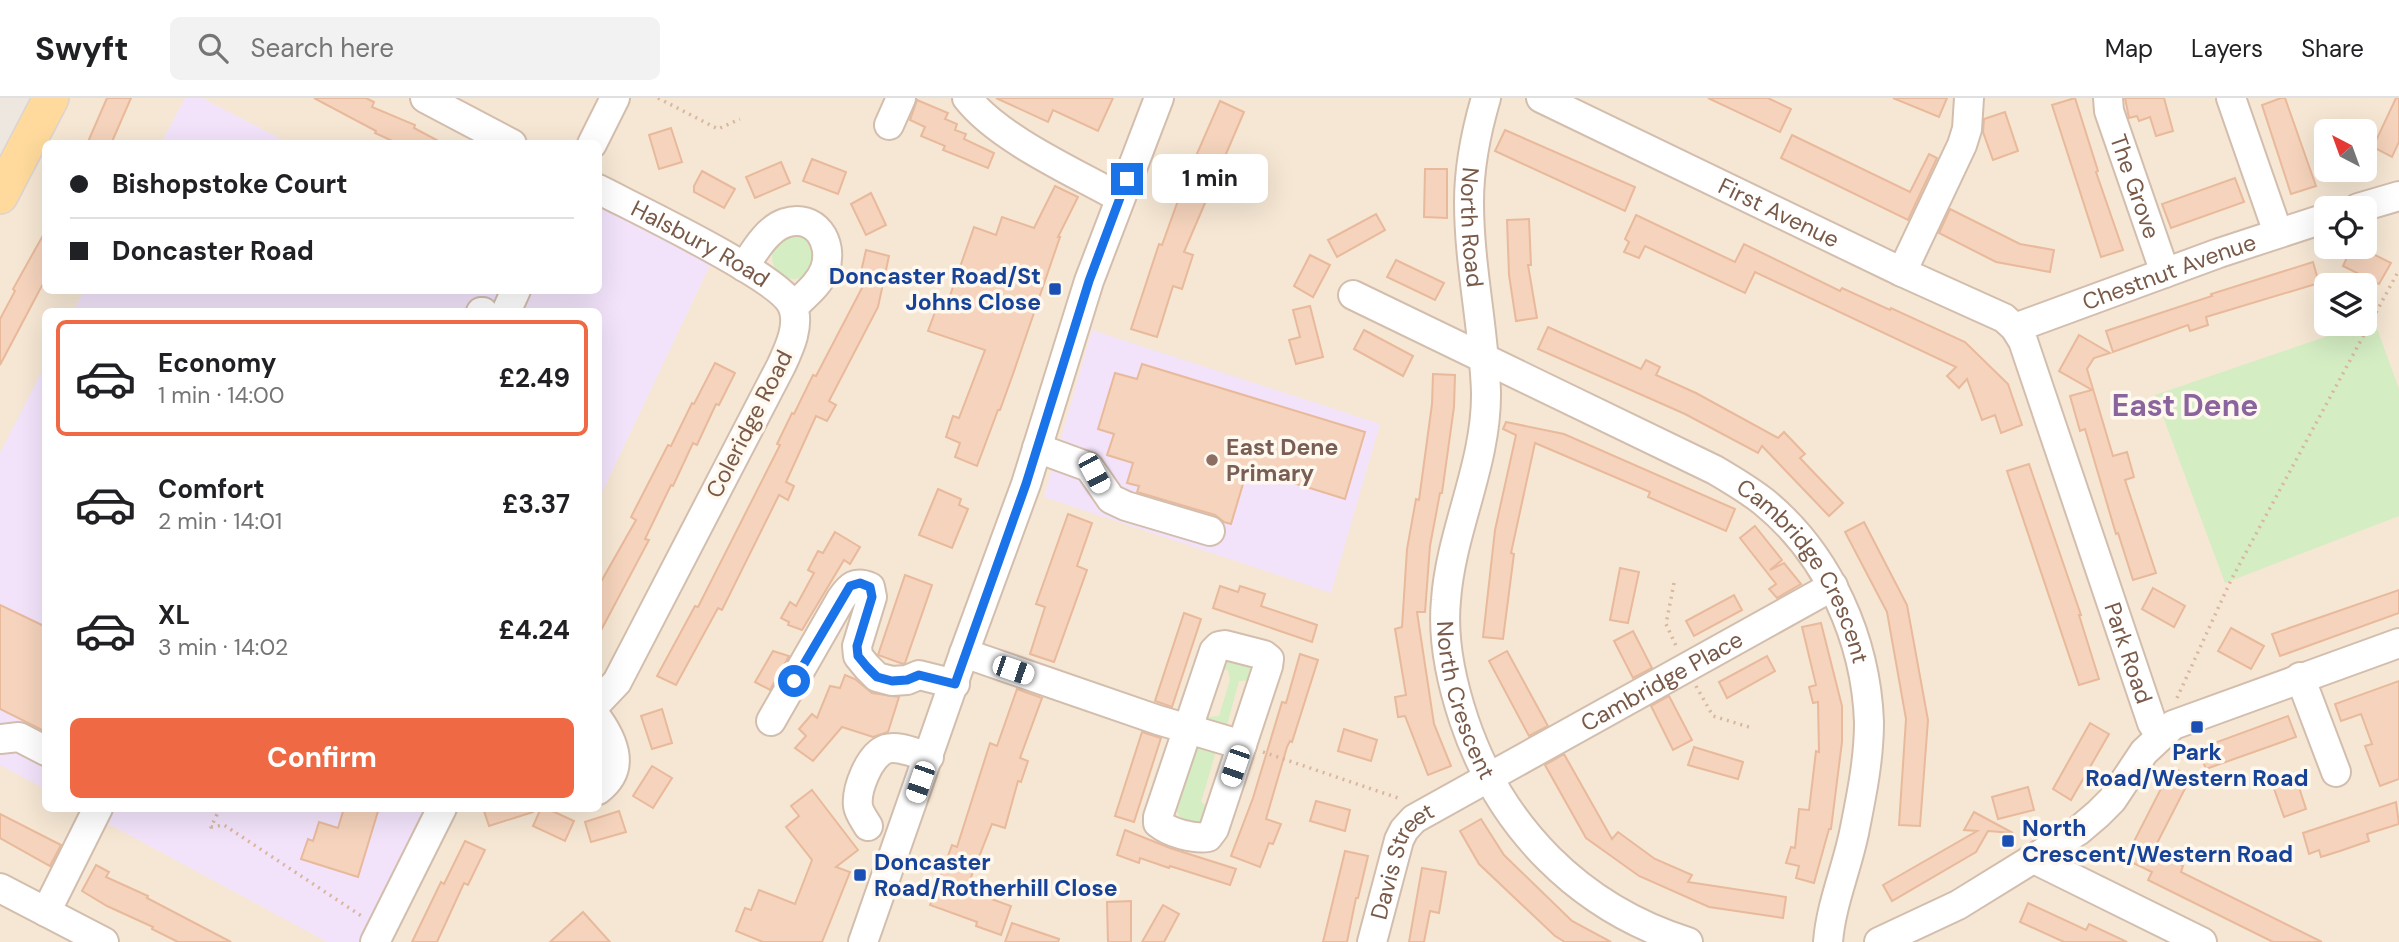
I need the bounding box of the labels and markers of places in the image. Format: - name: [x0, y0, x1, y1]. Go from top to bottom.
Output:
- place label: Doncaster Road/St Johns Close: [829, 261, 1041, 317]
- marker: Doncaster Road/St Johns Close: [1047, 281, 1063, 297]
- place label: East Dene Primary: [1226, 432, 1338, 488]
- marker: East Dene Primary: [1204, 452, 1220, 468]
- marker: Park Road/Western Road: [2189, 719, 2205, 735]
- place label: Park Road/Western Road: [2085, 737, 2309, 793]
- place label: North Crescent/Western Road: [2022, 813, 2293, 869]
- marker: North Crescent/Western Road: [2000, 833, 2016, 849]
- place label: Doncaster Road/Rotherhill Close: [874, 847, 1118, 903]
- marker: Doncaster Road/Rotherhill Close: [852, 867, 868, 883]

